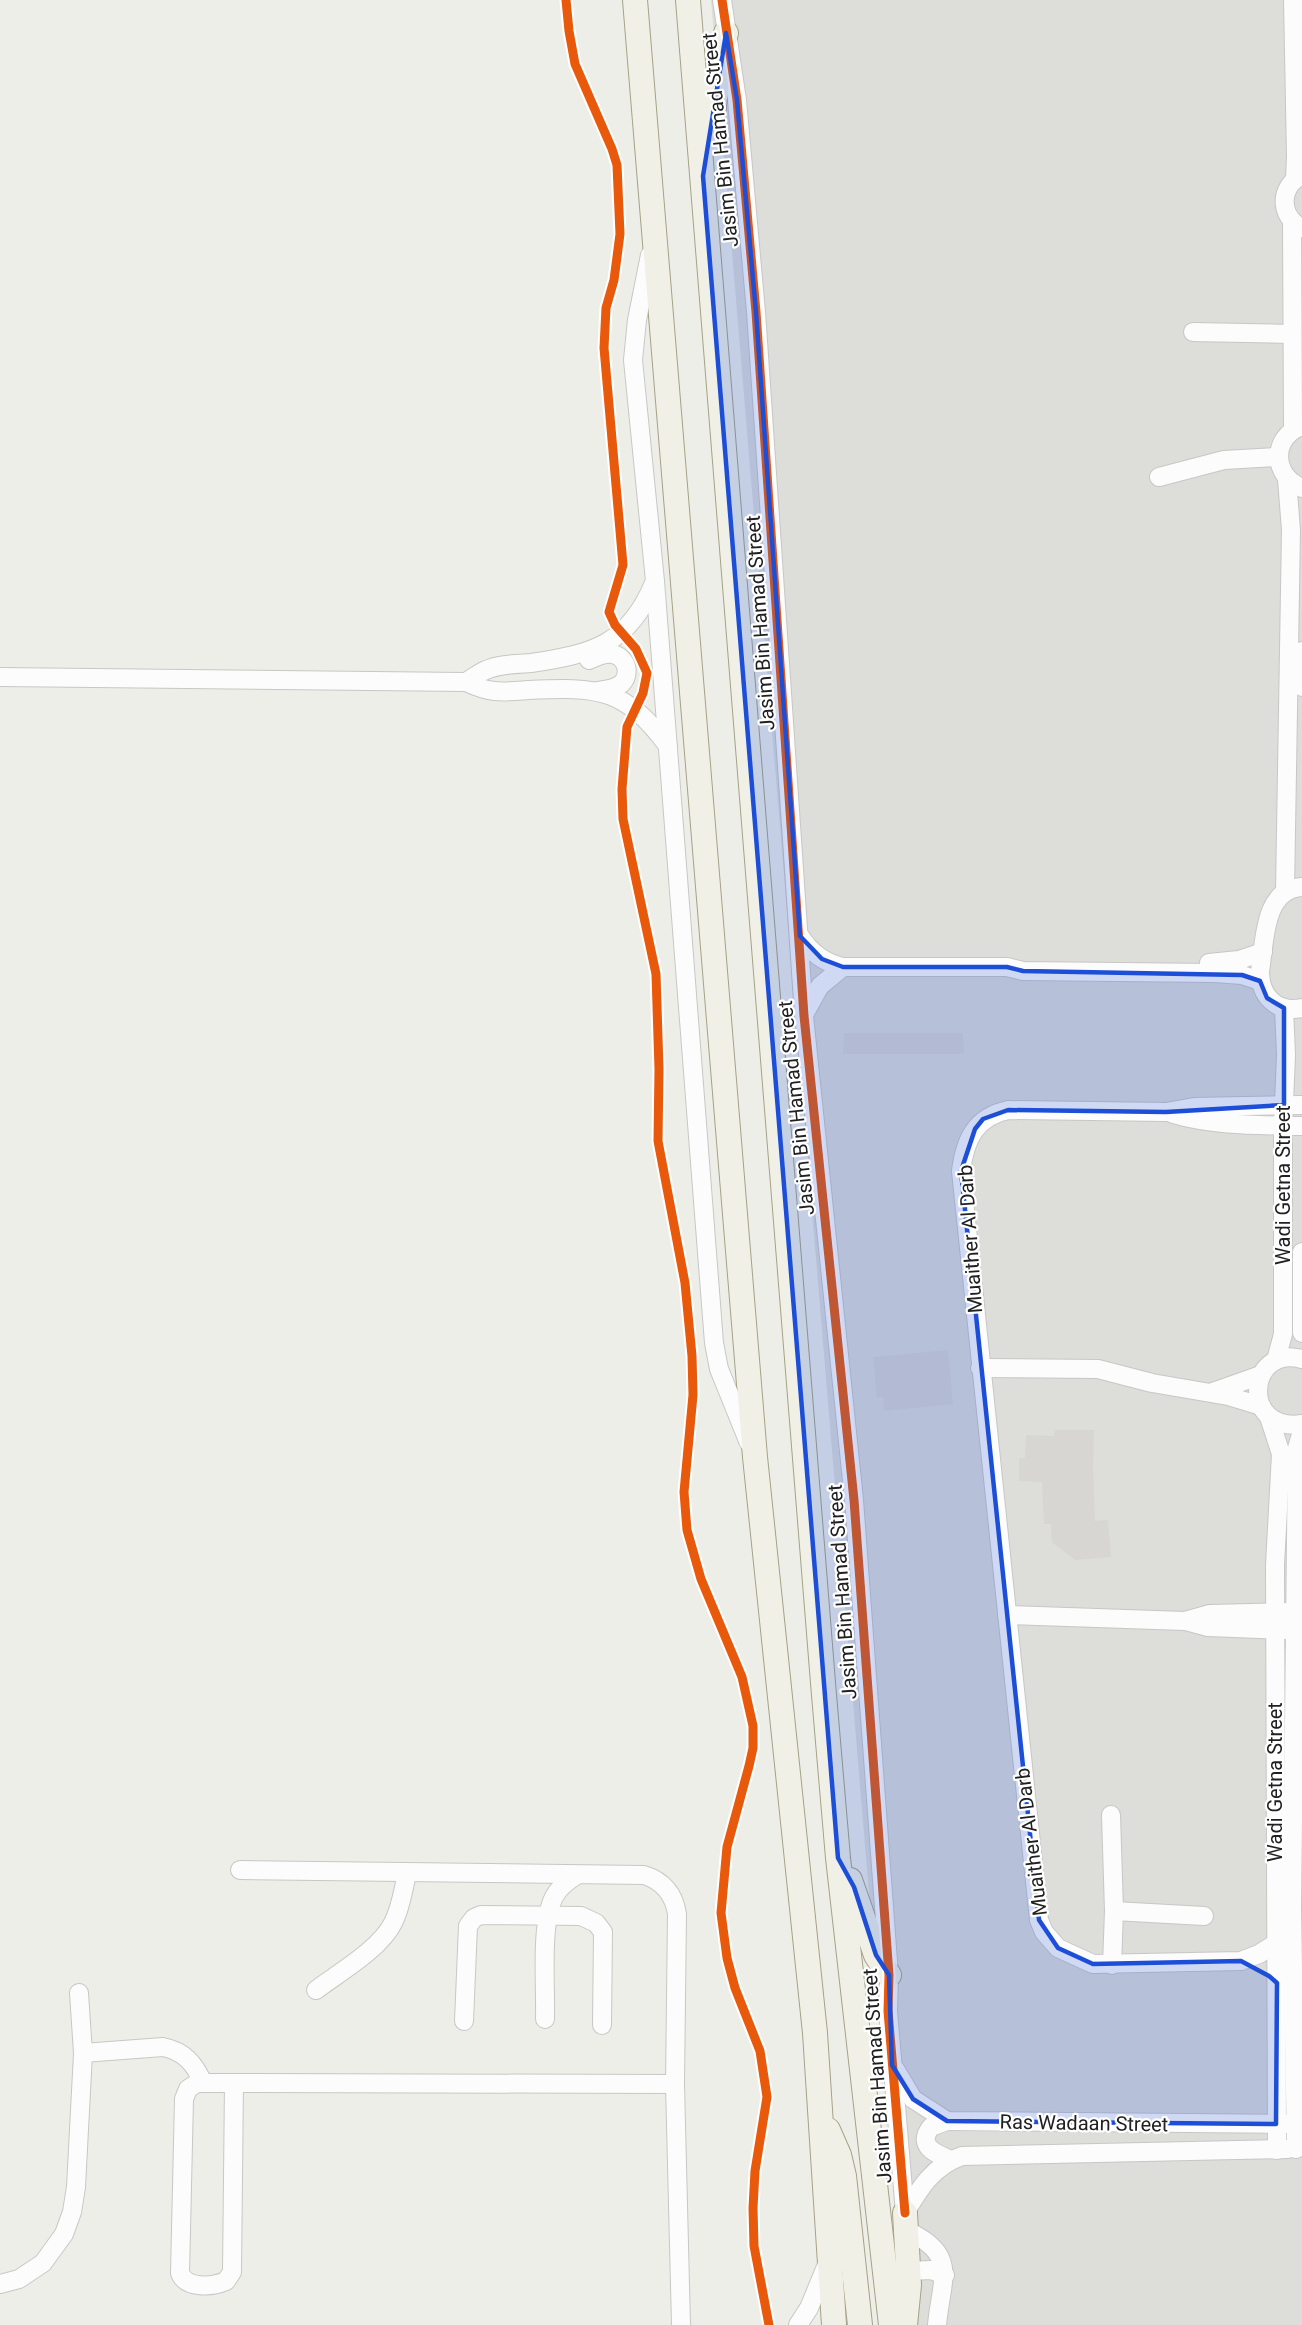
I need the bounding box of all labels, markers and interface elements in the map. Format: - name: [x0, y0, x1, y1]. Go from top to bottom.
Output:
- street label: Jasim Bin Hamad Street: [697, 32, 743, 248]
- street label: Jasim Bin Hamad Street: [741, 515, 779, 731]
- street label: Jasim Bin Hamad Street: [773, 1000, 819, 1216]
- street label: Wadi Getna Street: [1271, 1105, 1295, 1265]
- street label: Muaither Al Darb: [953, 1164, 987, 1314]
- street label: Jasim Bin Hamad Street: [823, 1484, 861, 1700]
- street label: Wadi Getna Street: [1263, 1702, 1287, 1862]
- street label: Muaither Al Darb: [1010, 1767, 1052, 1917]
- street label: Jasim Bin Hamad Street: [858, 1968, 896, 2184]
- street label: Ras Wadaan Street: [1000, 2110, 1168, 2136]

